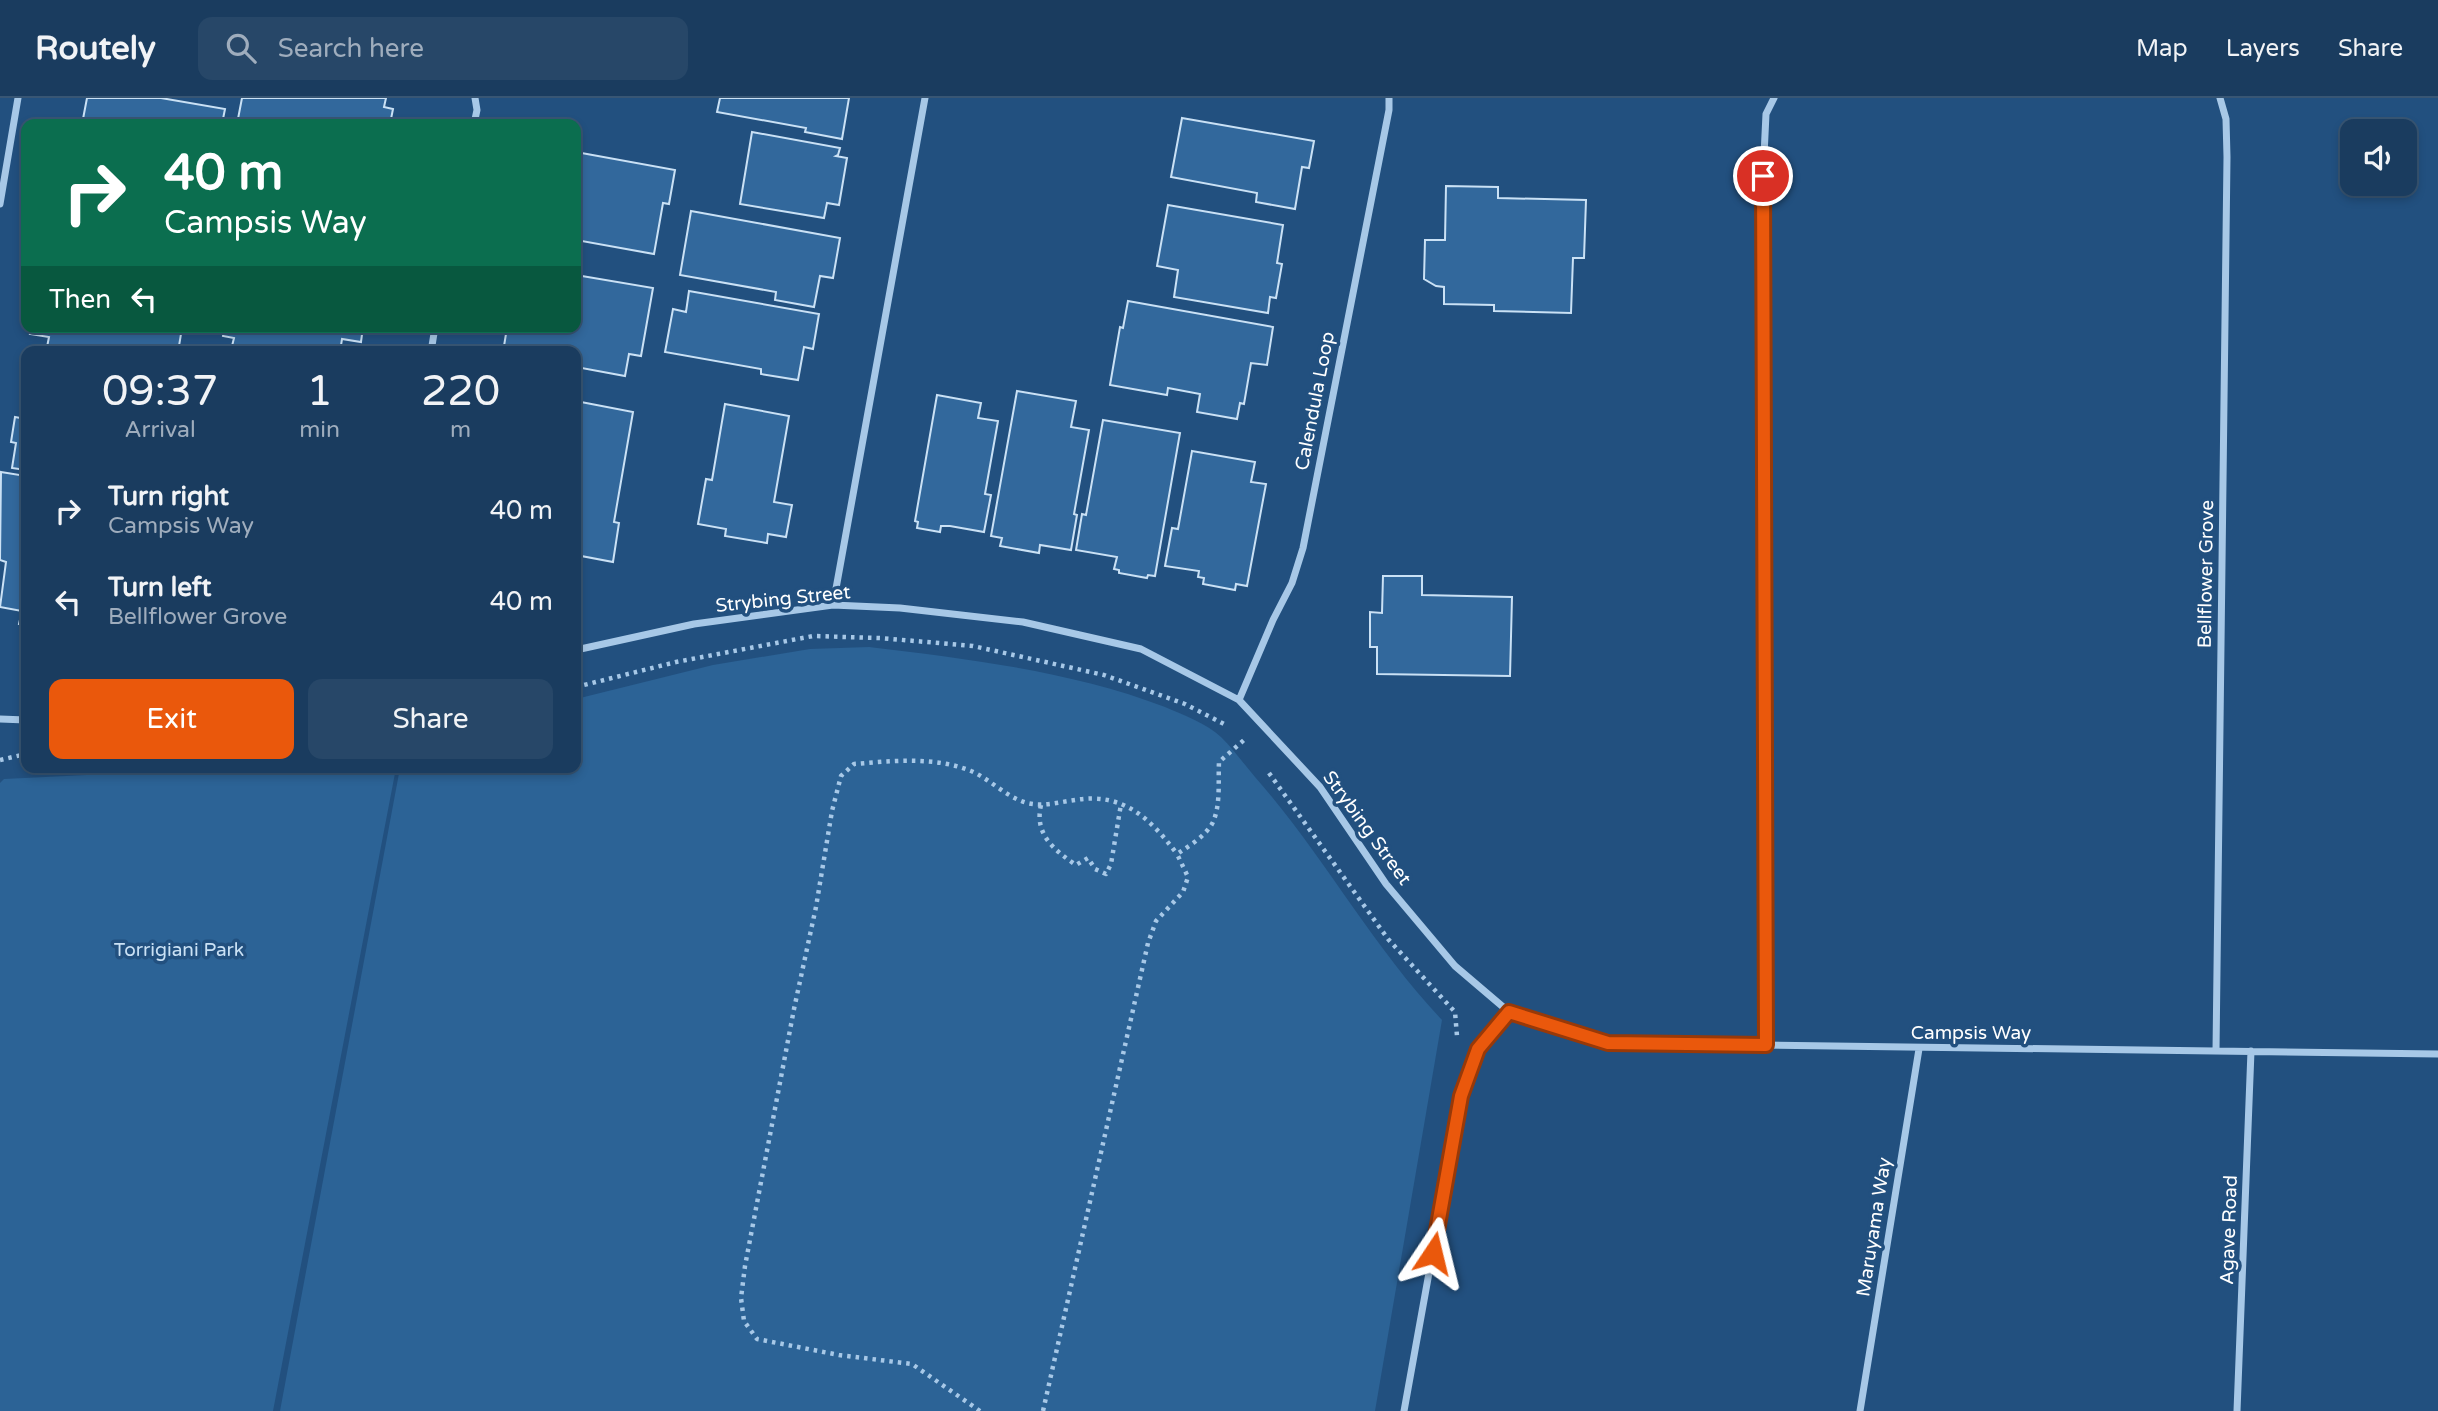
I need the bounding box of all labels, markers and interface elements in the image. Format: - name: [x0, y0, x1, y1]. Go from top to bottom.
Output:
- search box: [198, 17, 688, 80]
- text: Routely: [35, 29, 156, 68]
- icon: search: [222, 29, 260, 67]
- text: Search here: [278, 33, 424, 64]
- text: Map: [2136, 34, 2188, 63]
- text: Layers: [2226, 34, 2300, 63]
- text: Share: [2338, 34, 2403, 63]
- map controls: [2340, 119, 2417, 196]
- button: sound: [2340, 119, 2417, 196]
- text: 40 m: [164, 144, 283, 203]
- pin: [1733, 146, 1793, 206]
- icon: right: [49, 147, 140, 238]
- icon: arrive: [1744, 157, 1782, 195]
- text: Campsis Way: [164, 204, 367, 242]
- icon: left: [125, 280, 163, 318]
- text: Then: [49, 284, 111, 315]
- street label: Calendula Loop: [1291, 330, 1339, 472]
- text: 09:37: [102, 366, 218, 417]
- text: 1: [306, 366, 333, 417]
- text: 220: [421, 366, 500, 417]
- text: Arrival: [125, 416, 196, 444]
- text: min: [299, 416, 340, 444]
- text: m: [450, 416, 471, 444]
- text: Turn right: [108, 481, 229, 512]
- icon: right: [49, 492, 87, 530]
- text: 40 m: [490, 495, 553, 526]
- street label: Bellflower Grove: [2194, 500, 2218, 648]
- text: Campsis Way: [108, 512, 254, 540]
- text: Turn left: [108, 572, 211, 603]
- street label: Strybing Street: [714, 581, 852, 617]
- icon: left: [49, 583, 87, 621]
- text: 40 m: [490, 586, 553, 617]
- text: Bellflower Grove: [108, 603, 287, 631]
- button: Exit: [49, 679, 294, 759]
- button: Share: [308, 679, 553, 759]
- street label: Strybing Street: [1318, 767, 1416, 889]
- park label: Torrigiani Park: [114, 939, 244, 961]
- street label: Campsis Way: [1911, 1022, 2031, 1044]
- street label: Maruyama Way: [1852, 1156, 1896, 1298]
- street label: Agave Road: [2216, 1175, 2242, 1285]
- position arrow: [1396, 1216, 1470, 1290]

